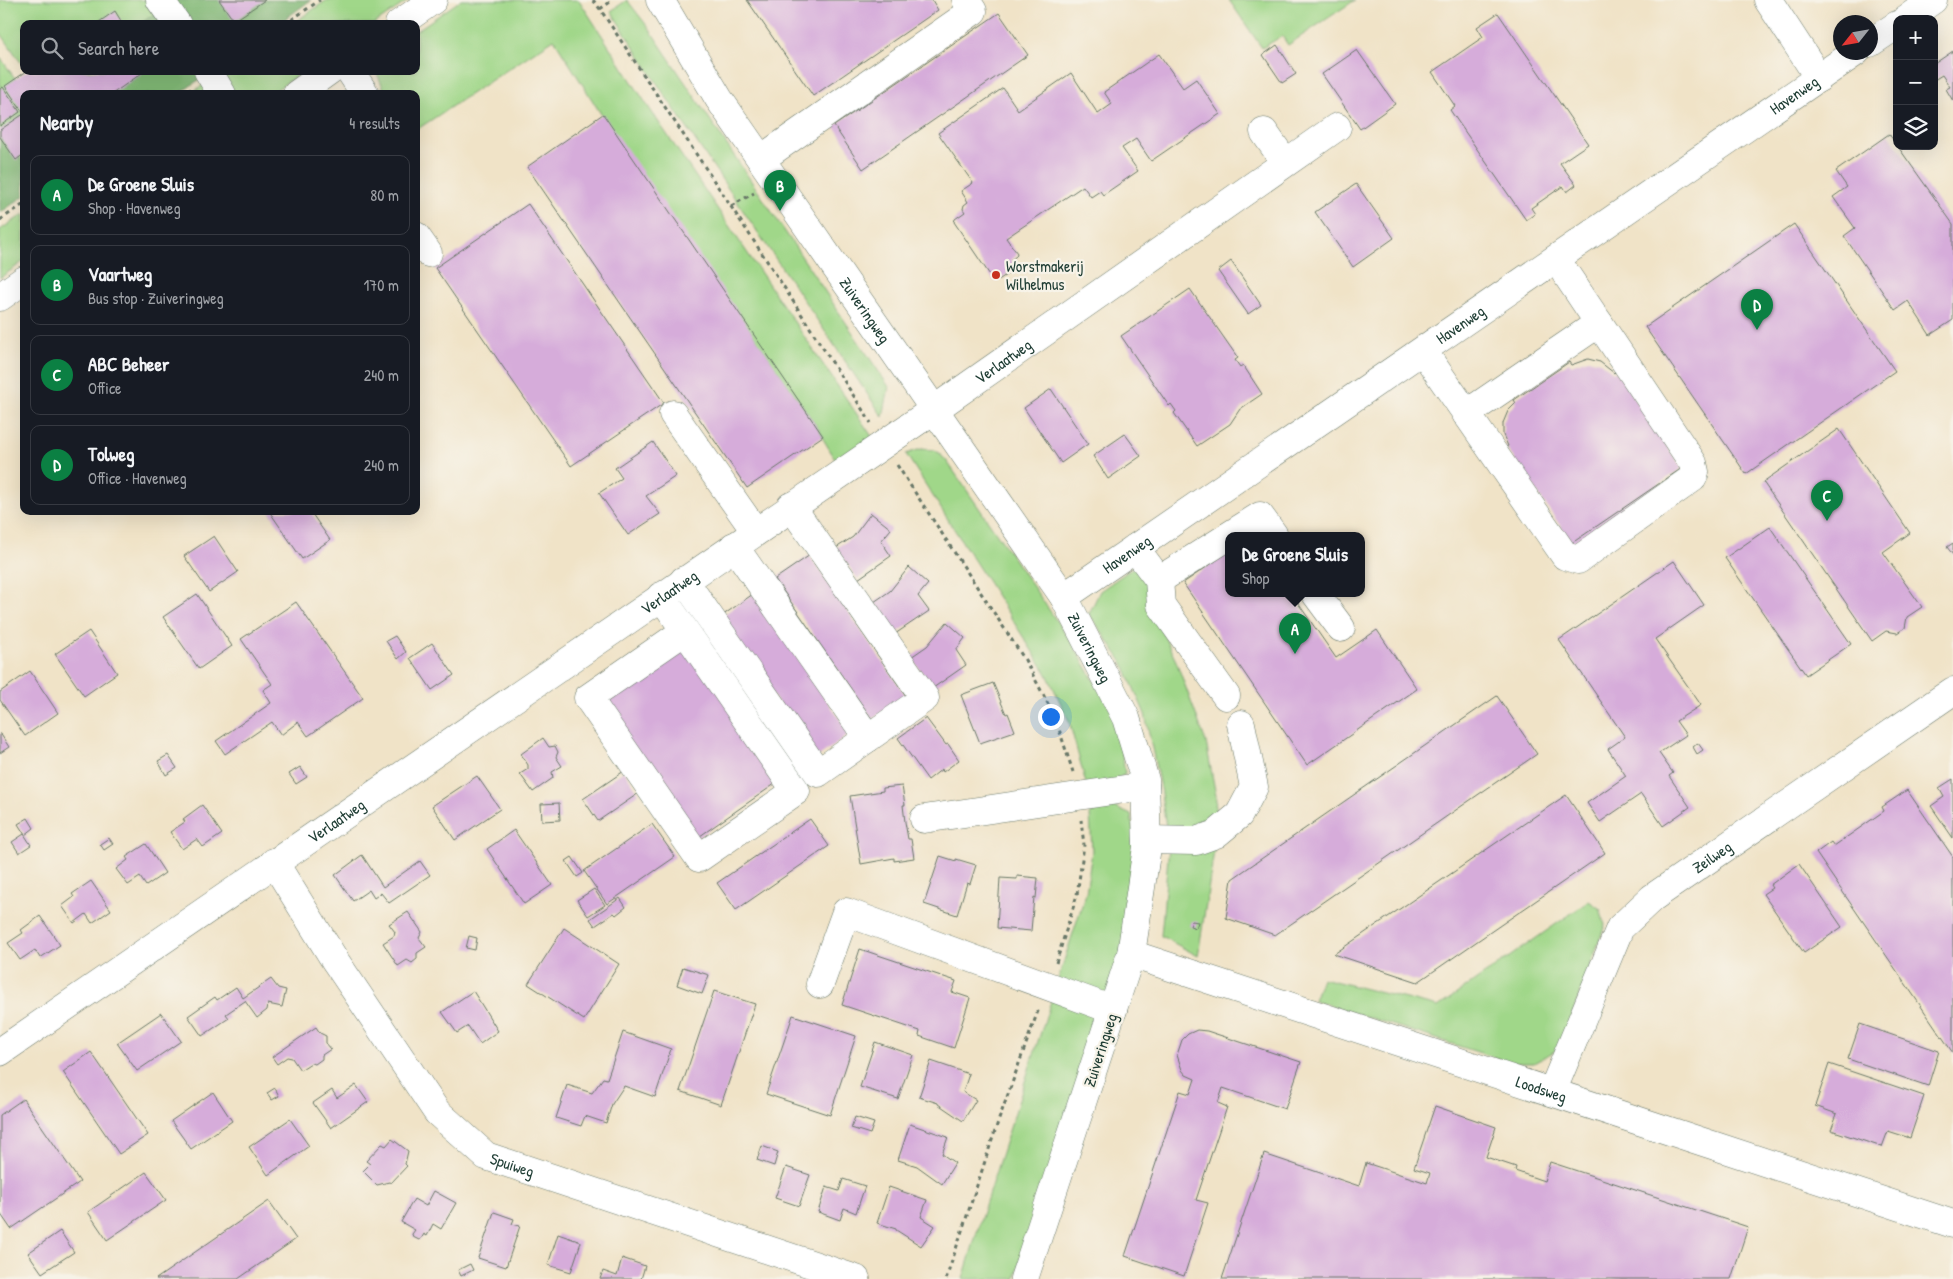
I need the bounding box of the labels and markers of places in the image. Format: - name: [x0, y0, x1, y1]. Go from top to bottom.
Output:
- pin: B: [764, 170, 796, 211]
- place label: Worstmakerij Wilhelmus: [1006, 255, 1084, 295]
- marker: Worstmakerij Wilhelmus: [990, 269, 1002, 281]
- pin: D: [1741, 289, 1773, 330]
- pin: C: [1811, 480, 1843, 521]
- pin: A: [1279, 613, 1311, 654]

